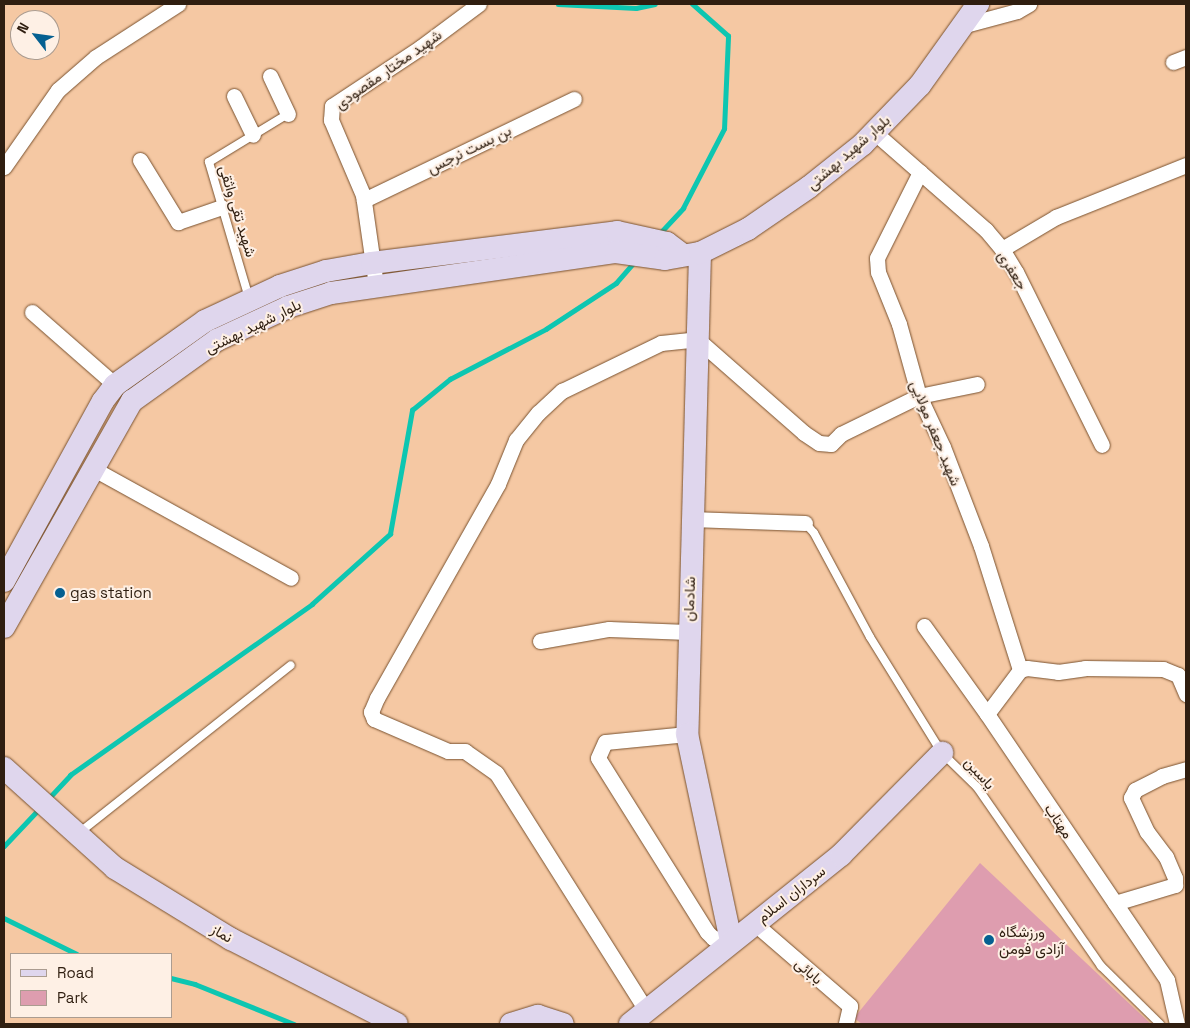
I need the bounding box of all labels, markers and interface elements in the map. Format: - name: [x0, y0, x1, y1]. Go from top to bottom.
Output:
- north arrow: [10, 10, 60, 60]
- text: N: [13, 19, 33, 37]
- street label: شهید مختار مقصودی: [331, 25, 445, 113]
- street label: بلوار شهید بهشتی: [803, 111, 893, 193]
- street label: بن بست نرجس: [424, 121, 514, 177]
- street label: شهید تقی واثقی: [216, 163, 260, 259]
- street label: جعفری: [994, 247, 1032, 293]
- street label: بلوار شهید بهشتی: [202, 295, 304, 357]
- street label: شهید جعفر مولایی: [907, 378, 965, 488]
- street label: شادمان: [679, 576, 699, 622]
- place label: gas station: [70, 584, 152, 602]
- marker: gas station: [54, 587, 66, 599]
- street label: یاسین: [961, 753, 999, 793]
- street label: مهتاب: [1041, 800, 1077, 842]
- street label: سرداران اسلام: [753, 862, 829, 926]
- street label: نماز: [208, 920, 236, 946]
- place label: ورزشگاه آزادی فومن: [999, 922, 1064, 957]
- marker: ورزشگاه آزادی فومن: [983, 934, 995, 946]
- legend: [10, 953, 172, 1018]
- street label: بابائی: [791, 954, 827, 988]
- text: Road: [57, 963, 94, 982]
- text: Park: [57, 988, 88, 1007]

